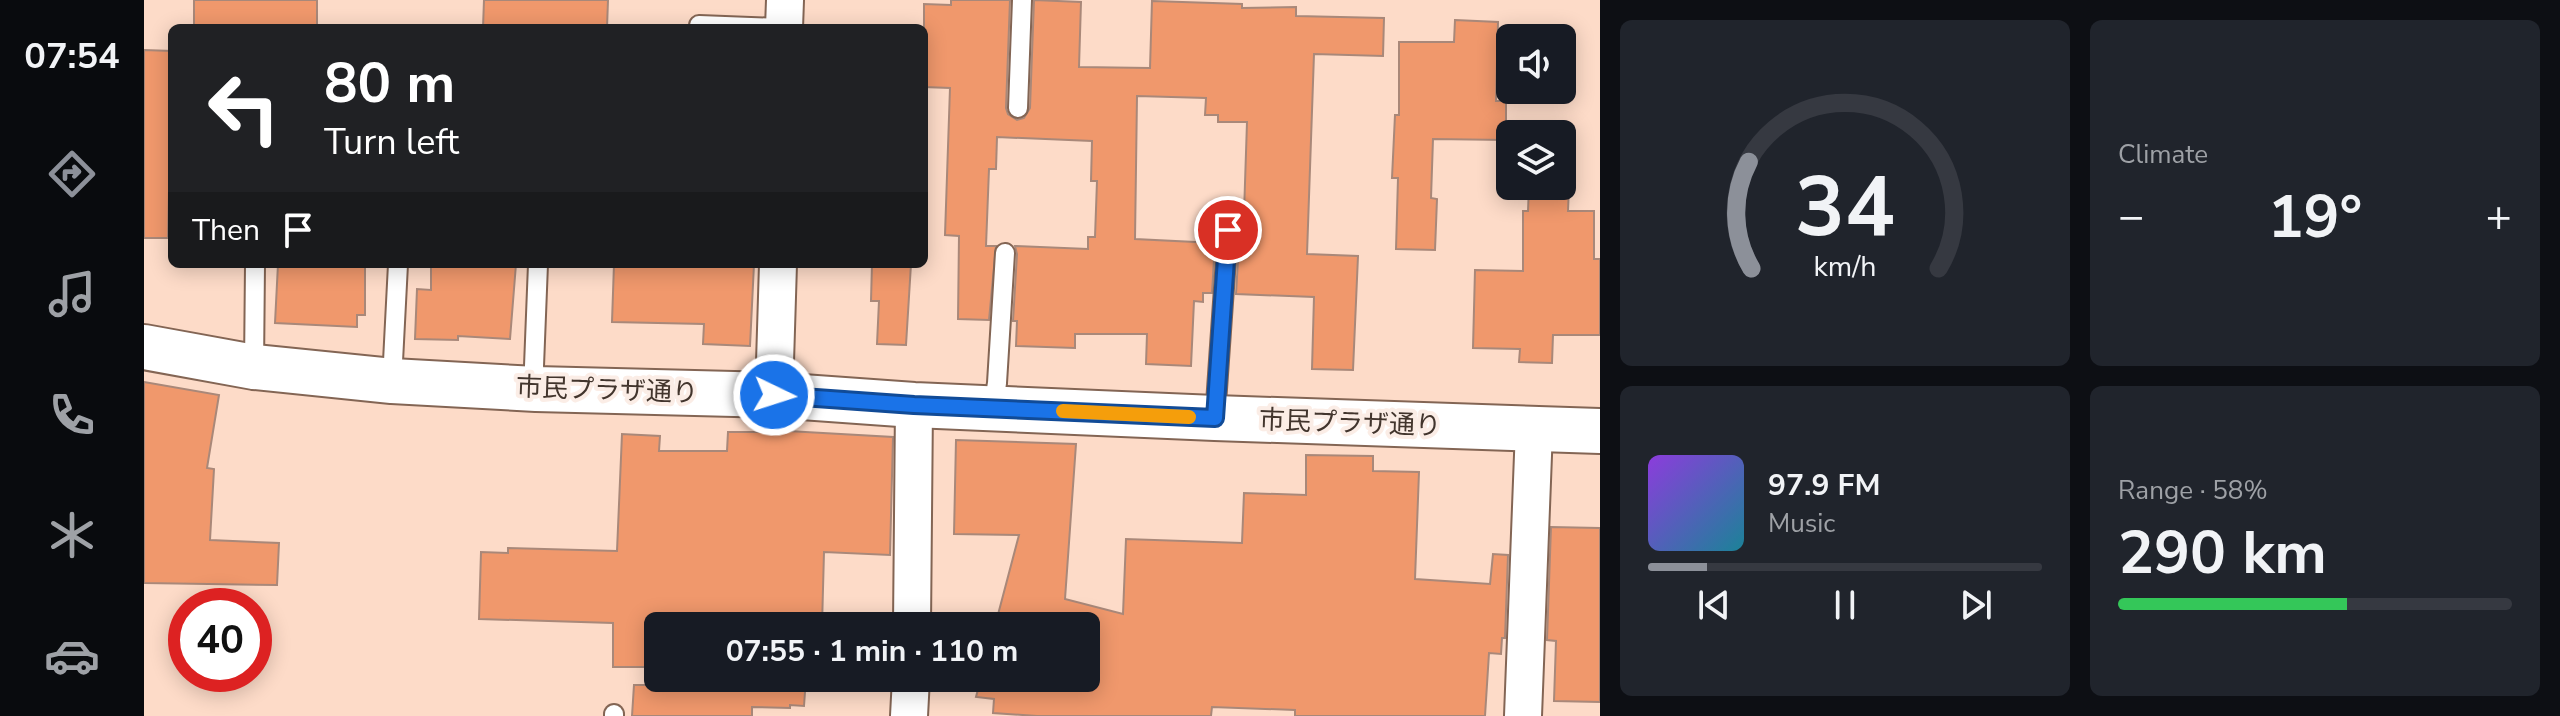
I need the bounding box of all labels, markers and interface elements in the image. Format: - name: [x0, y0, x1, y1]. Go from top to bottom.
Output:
- map controls: [1496, 24, 1576, 200]
- button: sound: [1496, 24, 1576, 104]
- text: 07:54: [24, 32, 120, 81]
- text: 80 m: [324, 45, 455, 122]
- icon: left: [192, 56, 296, 160]
- text: Turn left: [324, 118, 459, 167]
- button: layers: [1496, 120, 1576, 200]
- text: Climate: [2118, 137, 2208, 172]
- icon: directions: [44, 146, 100, 202]
- text: 34: [1795, 151, 1895, 264]
- text: 19°: [2268, 176, 2362, 258]
- text: −: [2118, 187, 2144, 247]
- text: +: [2486, 187, 2512, 247]
- pin: [1194, 196, 1262, 264]
- icon: arrive: [276, 208, 320, 252]
- icon: arrive: [1206, 208, 1250, 252]
- text: Then: [192, 210, 260, 251]
- text: km/h: [1814, 247, 1876, 286]
- icon: music: [44, 266, 100, 322]
- position arrow: [732, 353, 816, 437]
- street label: 市民プラザ通り: [515, 369, 699, 411]
- icon: phone: [44, 387, 100, 443]
- street label: 市民プラザ通り: [1258, 402, 1442, 444]
- text: 97.9 FM: [1768, 465, 1880, 506]
- text: Range · 58%: [2118, 473, 2268, 508]
- text: Music: [1768, 506, 1835, 541]
- icon: climate: [44, 507, 100, 563]
- text: 290 km: [2118, 512, 2327, 594]
- icon: previous: [1692, 583, 1736, 627]
- icon: pause: [1823, 583, 1867, 627]
- icon: next: [1954, 583, 1998, 627]
- speed limit sign: 40: [168, 588, 272, 692]
- icon: car: [44, 628, 100, 684]
- text: 07:55 · 1 min · 110 m: [726, 631, 1018, 672]

